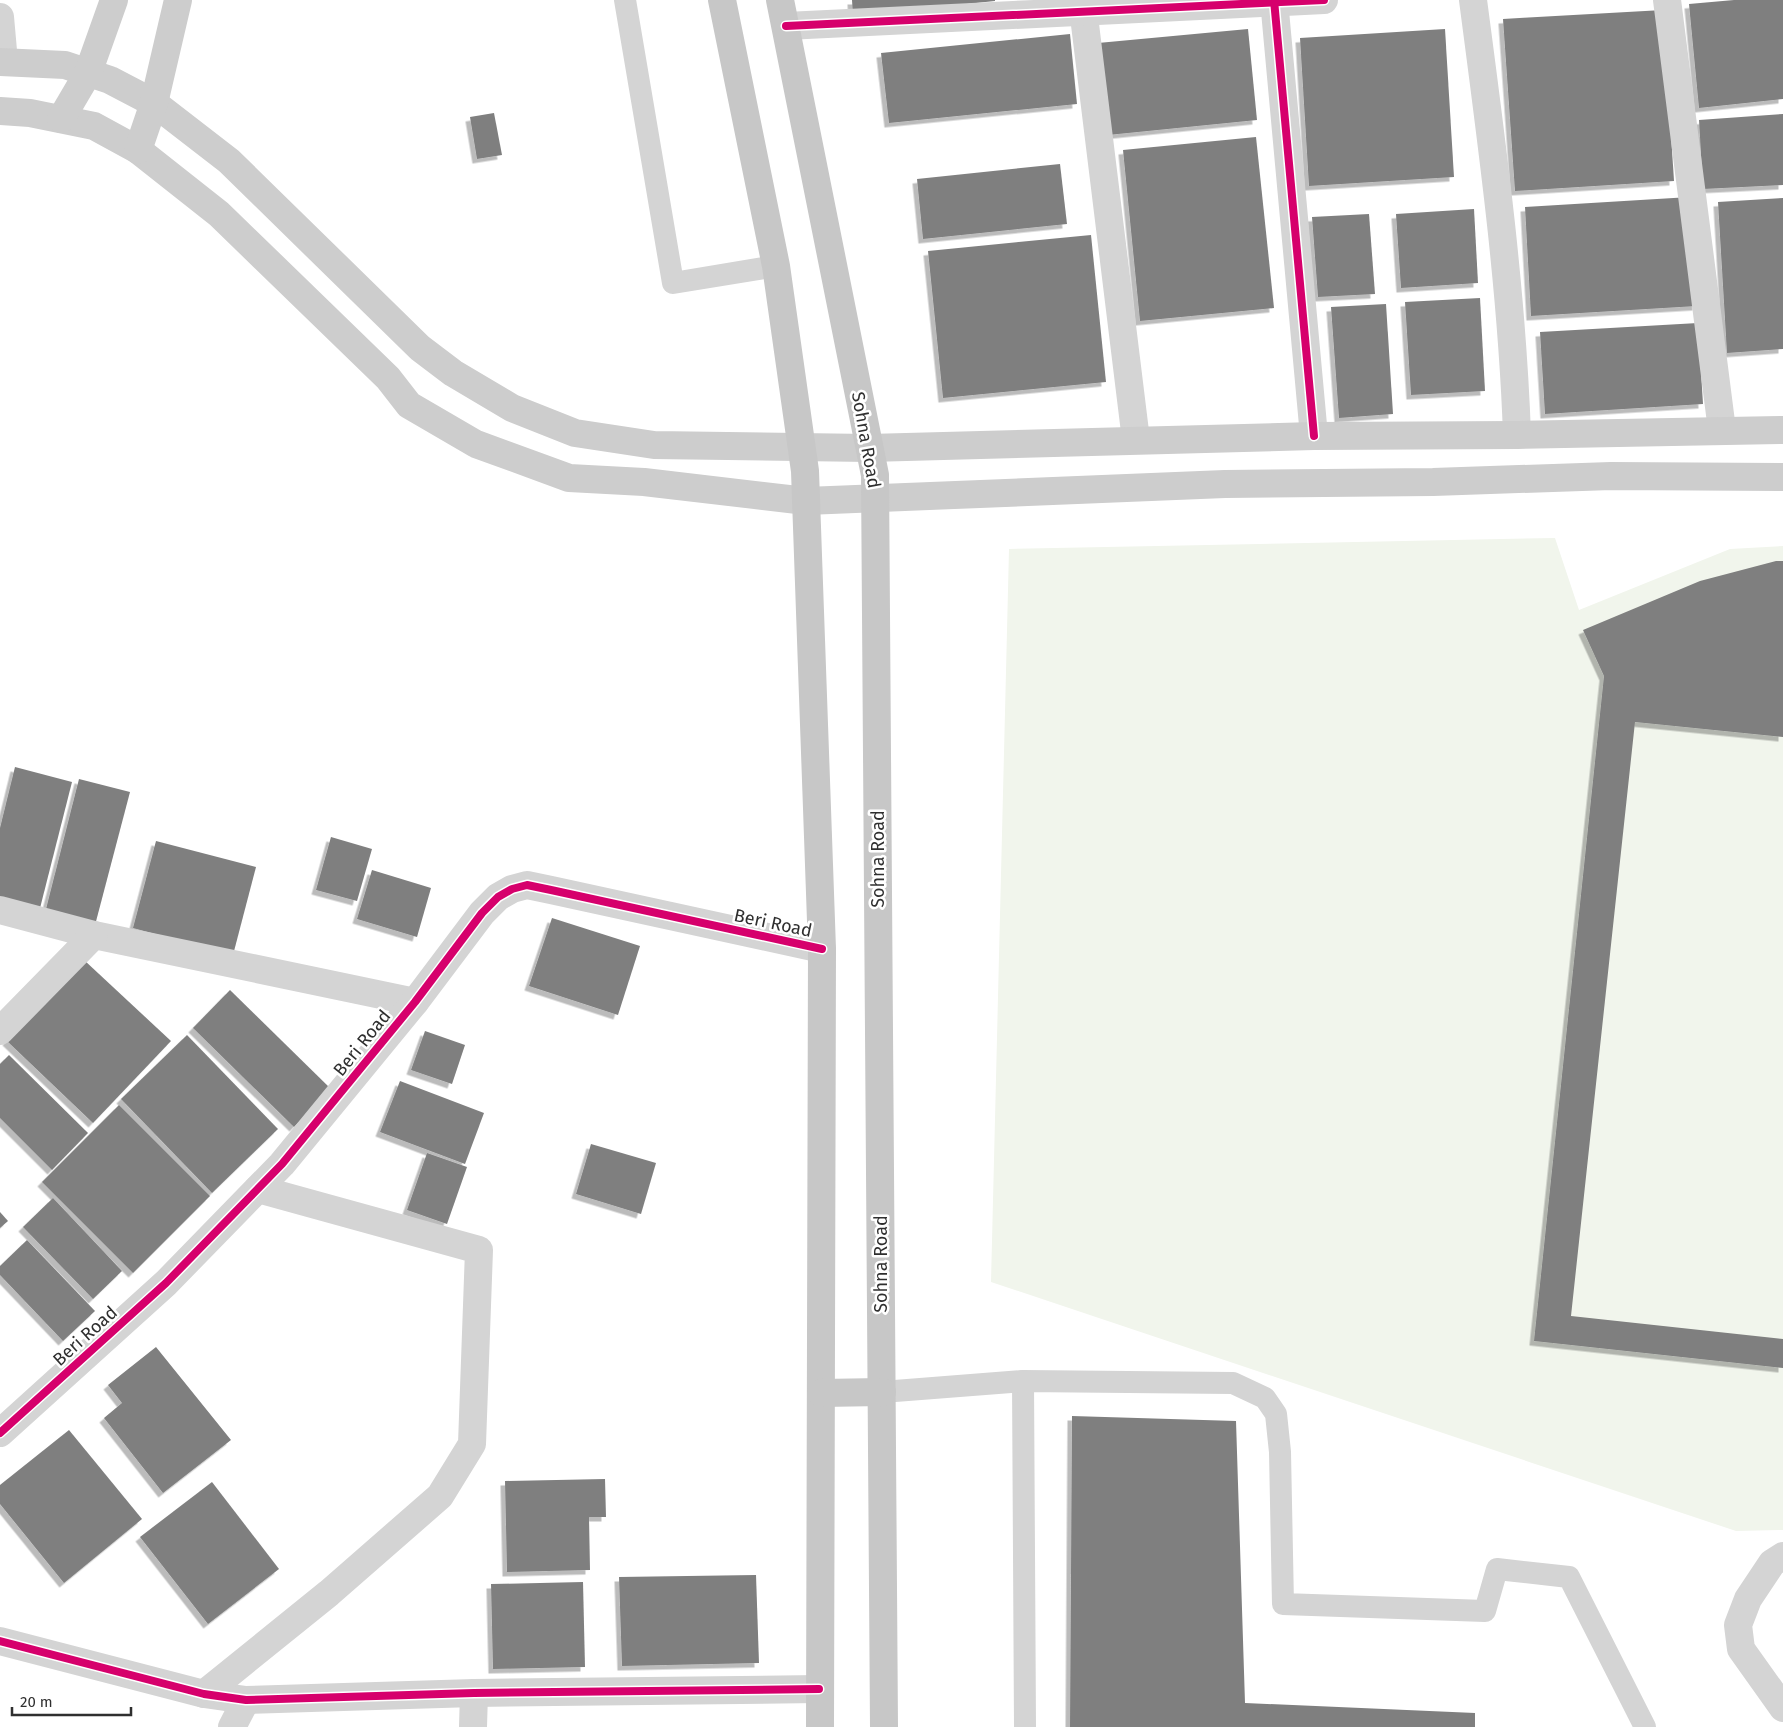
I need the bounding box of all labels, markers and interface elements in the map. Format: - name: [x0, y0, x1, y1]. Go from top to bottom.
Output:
- street label: Sohna Road: [847, 390, 885, 490]
- street label: Sohna Road: [867, 810, 889, 908]
- street label: Beri Road: [732, 904, 814, 942]
- street label: Beri Road: [329, 1005, 395, 1081]
- street label: Sohna Road: [870, 1215, 892, 1313]
- street label: Beri Road: [48, 1301, 122, 1371]
- scale bar: [12, 1684, 131, 1716]
- text: 20 m: [20, 1693, 53, 1711]

